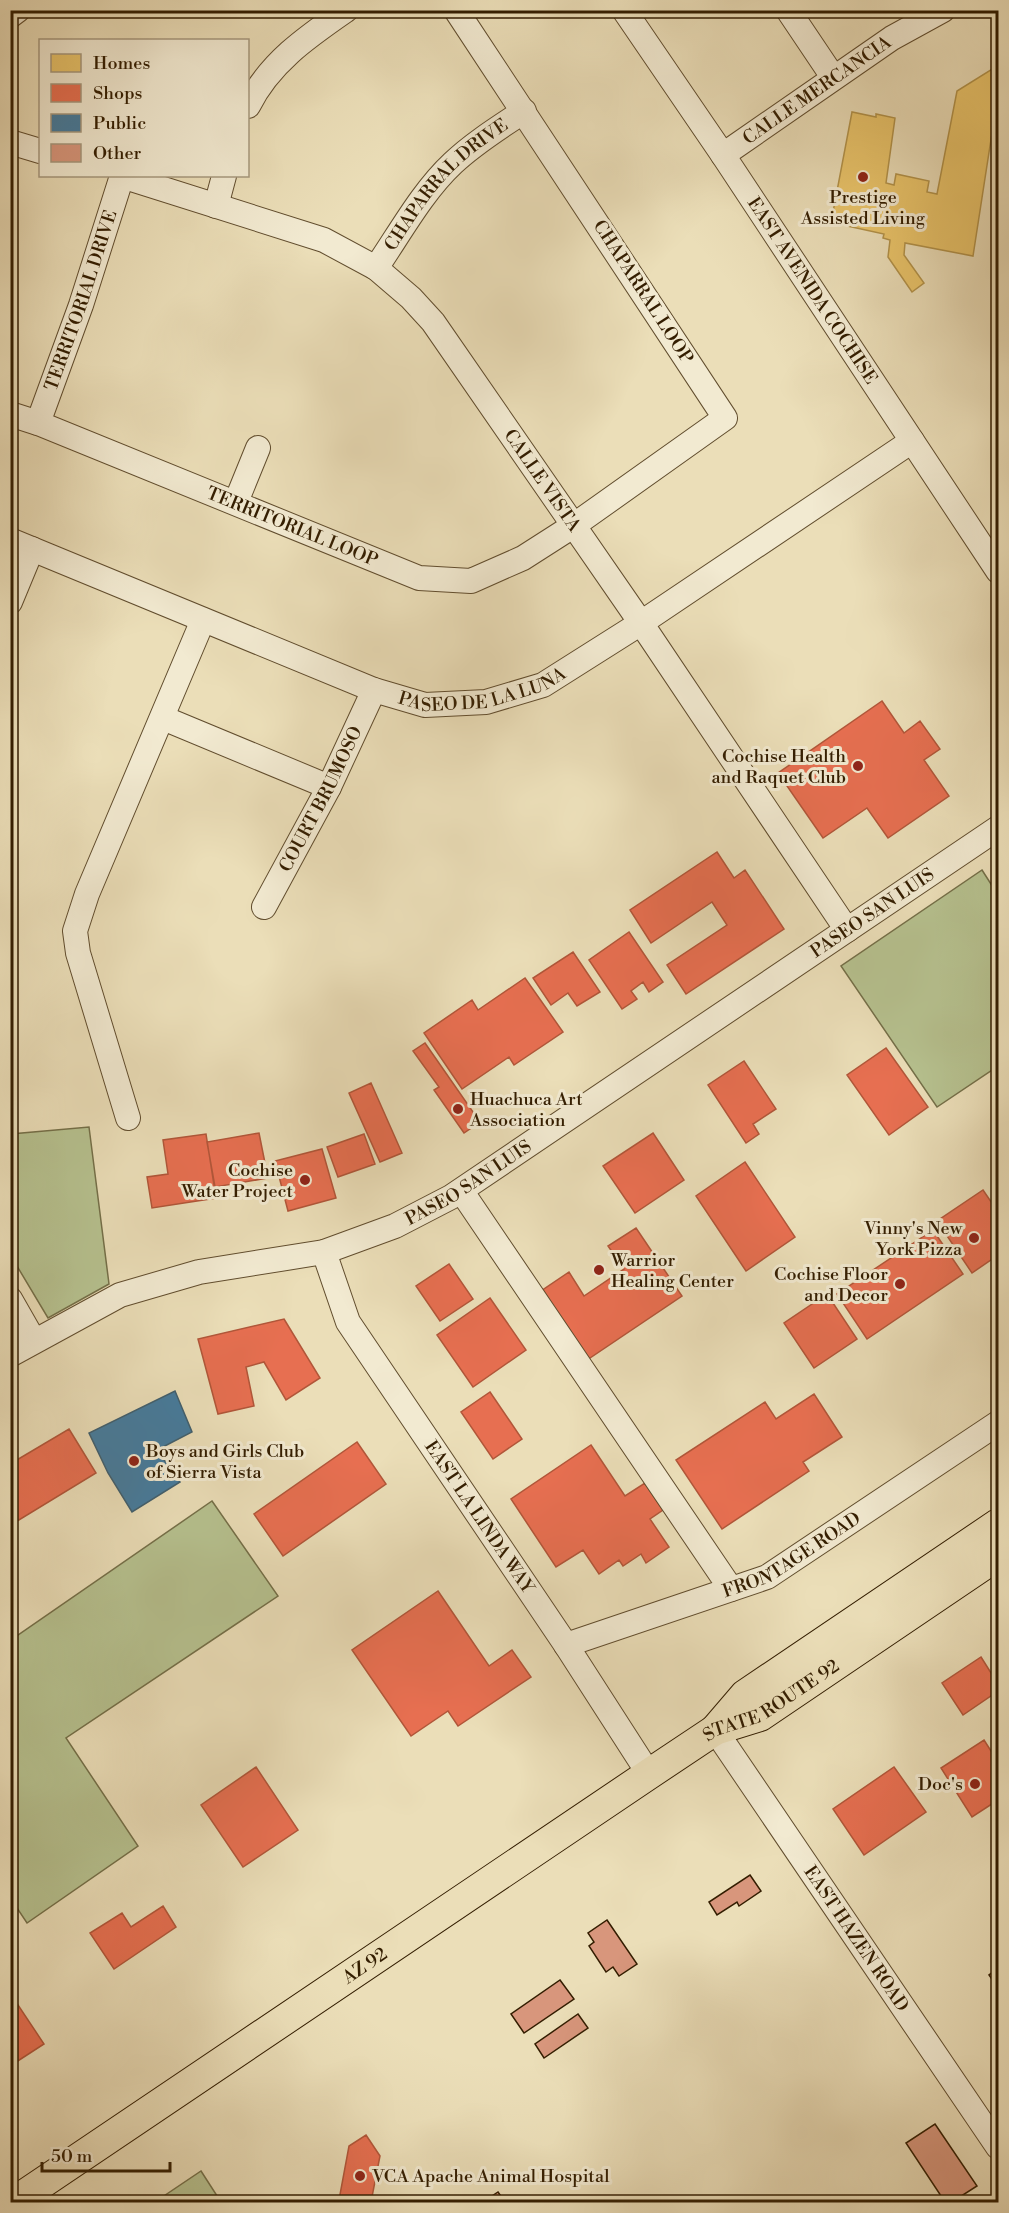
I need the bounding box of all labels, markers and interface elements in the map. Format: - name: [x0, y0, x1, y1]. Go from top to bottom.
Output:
- street label: CALLE MERCANCIA: [738, 30, 896, 150]
- legend: [39, 39, 249, 177]
- text: Homes: [93, 52, 150, 75]
- text: Shops: [93, 82, 143, 105]
- text: Public: [93, 112, 146, 135]
- street label: CHAPARRAL DRIVE: [379, 113, 512, 255]
- text: Other: [93, 142, 141, 165]
- marker: Prestige Assisted Living: [856, 170, 870, 184]
- place label: Prestige Assisted Living: [800, 186, 926, 230]
- street label: EAST AVENIDA COCHISE: [742, 193, 883, 388]
- street label: TERRITORIAL DRIVE: [39, 207, 122, 394]
- street label: CHAPARRAL LOOP: [588, 216, 698, 368]
- street label: CALLE VISTA: [499, 425, 586, 537]
- street label: TERRITORIAL LOOP: [203, 481, 382, 572]
- street label: PASEO DE LA LUNA: [396, 662, 571, 717]
- street label: COURT BRUMOSO: [274, 722, 367, 876]
- place label: Cochise Health and Raquet Club: [711, 745, 846, 789]
- marker: Cochise Health and Raquet Club: [851, 759, 865, 773]
- street label: PASEO SAN LUIS: [806, 863, 939, 963]
- place label: Huachuca Art Association: [469, 1088, 583, 1132]
- marker: Huachuca Art Association: [451, 1102, 465, 1116]
- street label: PASEO SAN LUIS: [401, 1135, 536, 1230]
- place label: Cochise Water Project: [180, 1159, 294, 1203]
- marker: Cochise Water Project: [298, 1173, 312, 1187]
- place label: Vinny's New York Pizza: [863, 1217, 963, 1261]
- marker: Vinny's New York Pizza: [967, 1231, 981, 1245]
- place label: Warrior Healing Center: [610, 1249, 734, 1293]
- marker: Warrior Healing Center: [592, 1263, 606, 1277]
- place label: Cochise Floor and Decor: [774, 1263, 888, 1307]
- marker: Cochise Floor and Decor: [893, 1277, 907, 1291]
- street label: EAST LA LINDA WAY: [420, 1436, 540, 1599]
- place label: Boys and Girls Club of Sierra Vista: [145, 1440, 304, 1484]
- marker: Boys and Girls Club of Sierra Vista: [127, 1454, 141, 1468]
- street label: FRONTAGE ROAD: [719, 1506, 865, 1603]
- street label: STATE ROUTE 92: [698, 1654, 844, 1747]
- place label: Doc's: [918, 1773, 963, 1796]
- marker: Doc's: [968, 1777, 982, 1791]
- street label: EAST HAZEN ROAD: [799, 1861, 914, 2016]
- street label: AZ 92: [337, 1942, 392, 1989]
- scale bar: [42, 2135, 170, 2173]
- text: 50 m: [51, 2145, 93, 2168]
- place label: VCA Apache Animal Hospital: [371, 2165, 610, 2188]
- marker: VCA Apache Animal Hospital: [353, 2169, 367, 2183]

